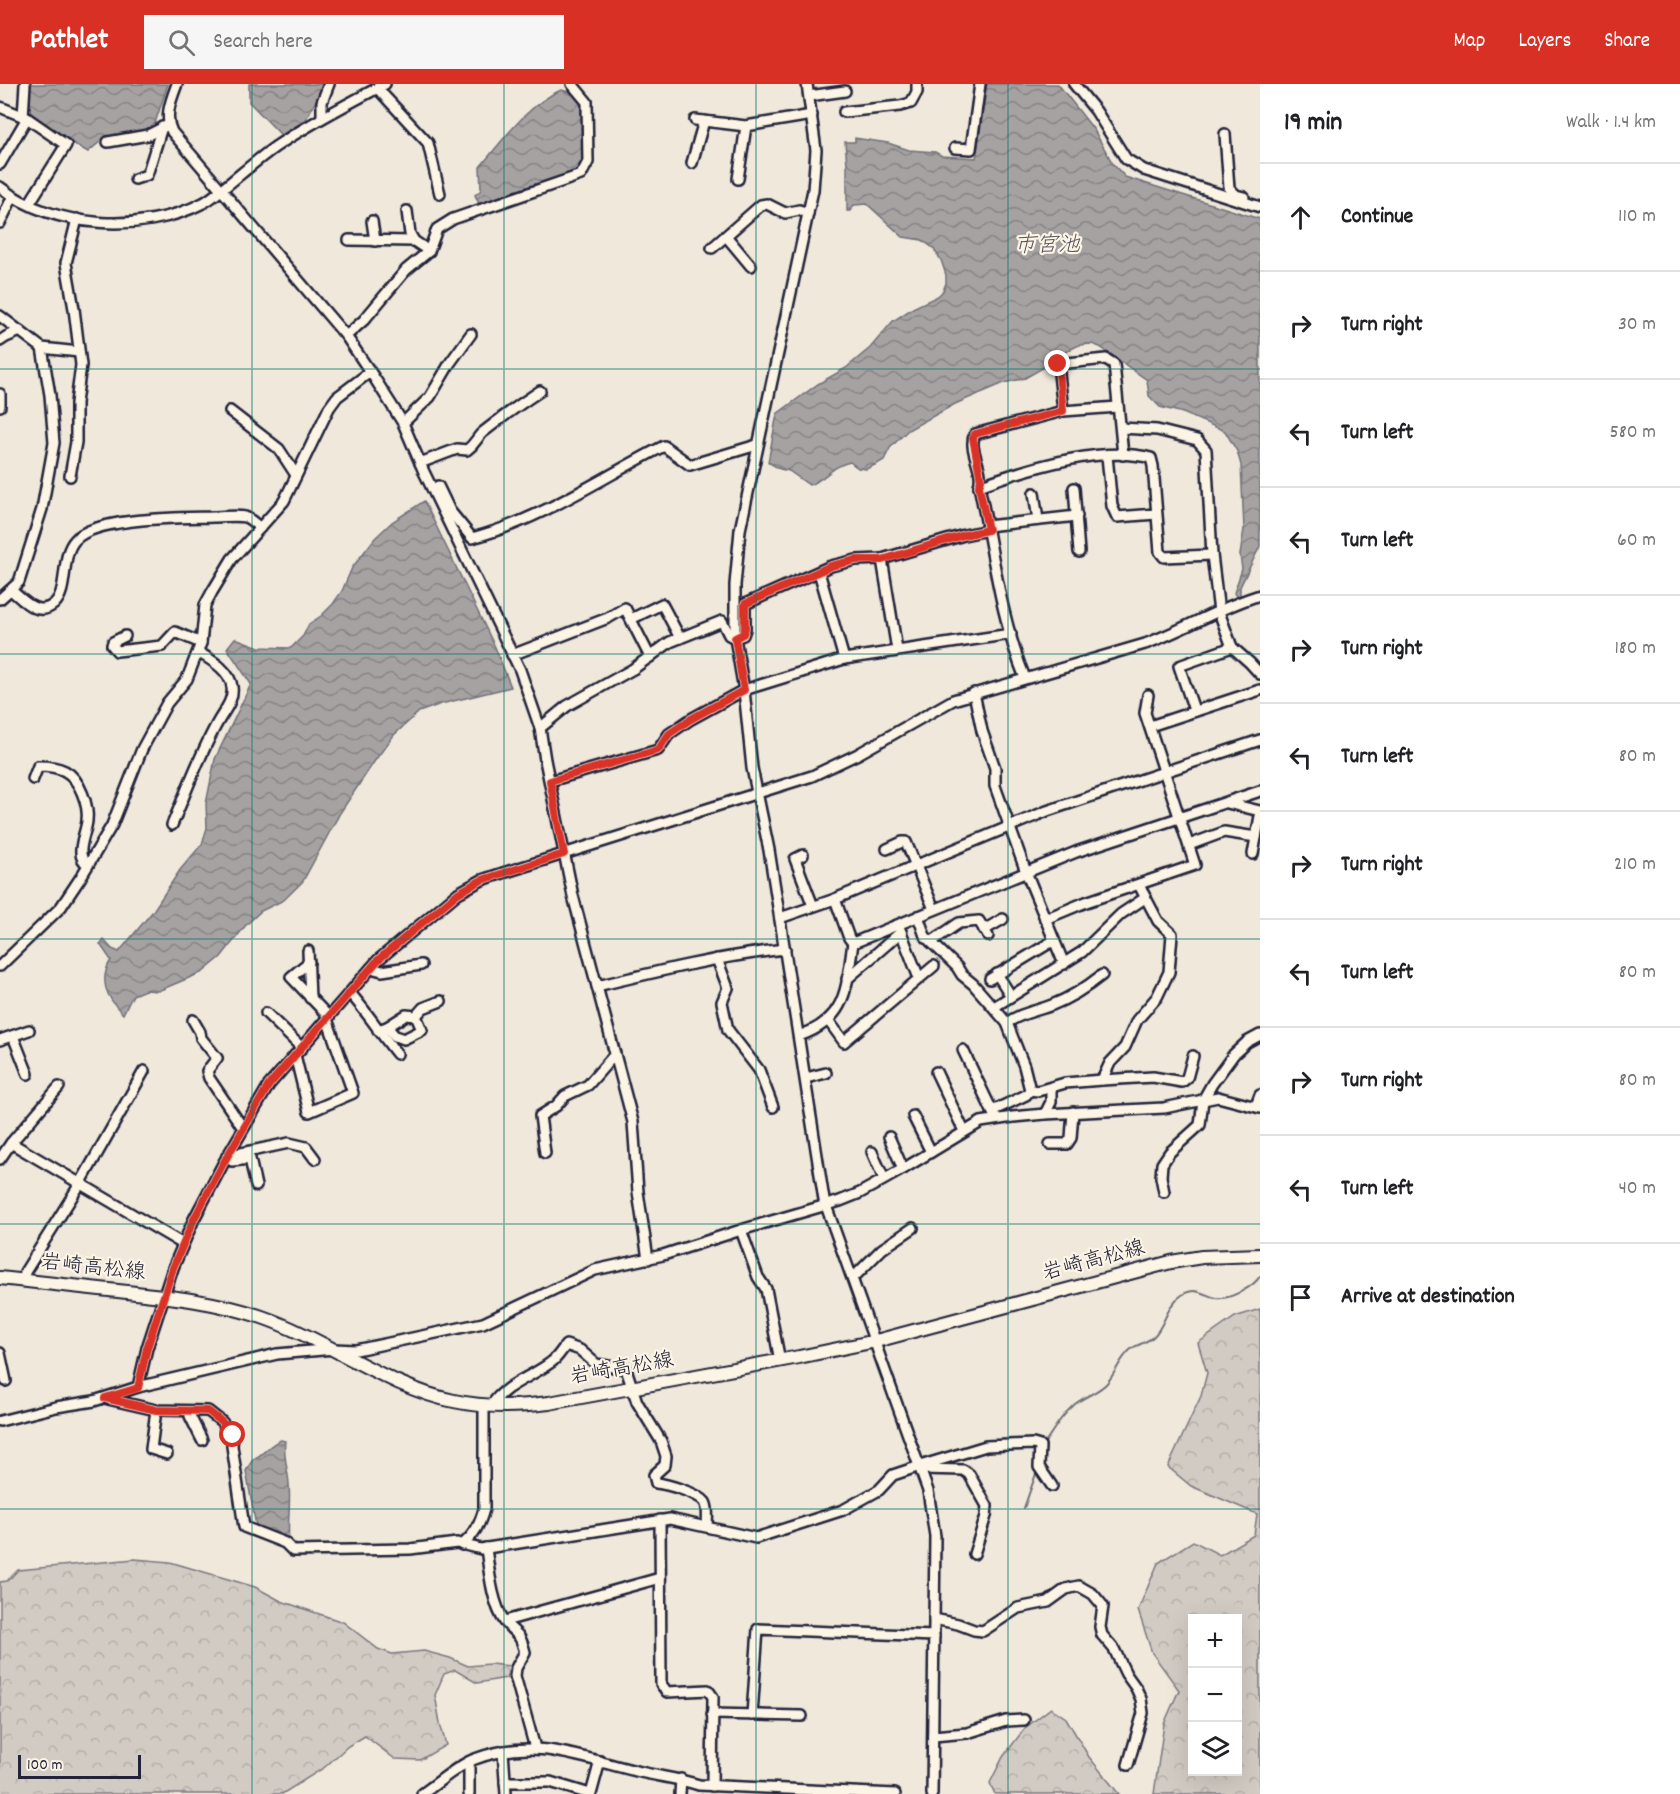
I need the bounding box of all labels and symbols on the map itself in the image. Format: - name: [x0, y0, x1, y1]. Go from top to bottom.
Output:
- water label: 市宮池: [1014, 231, 1081, 262]
- route end: [1044, 350, 1070, 376]
- street label: 岩崎高松線: [1039, 1234, 1149, 1290]
- street label: 岩崎高松線: [39, 1249, 147, 1289]
- street label: 岩崎高松線: [568, 1346, 676, 1394]
- route start: [219, 1421, 245, 1447]
- scale bar: [18, 1752, 141, 1780]

